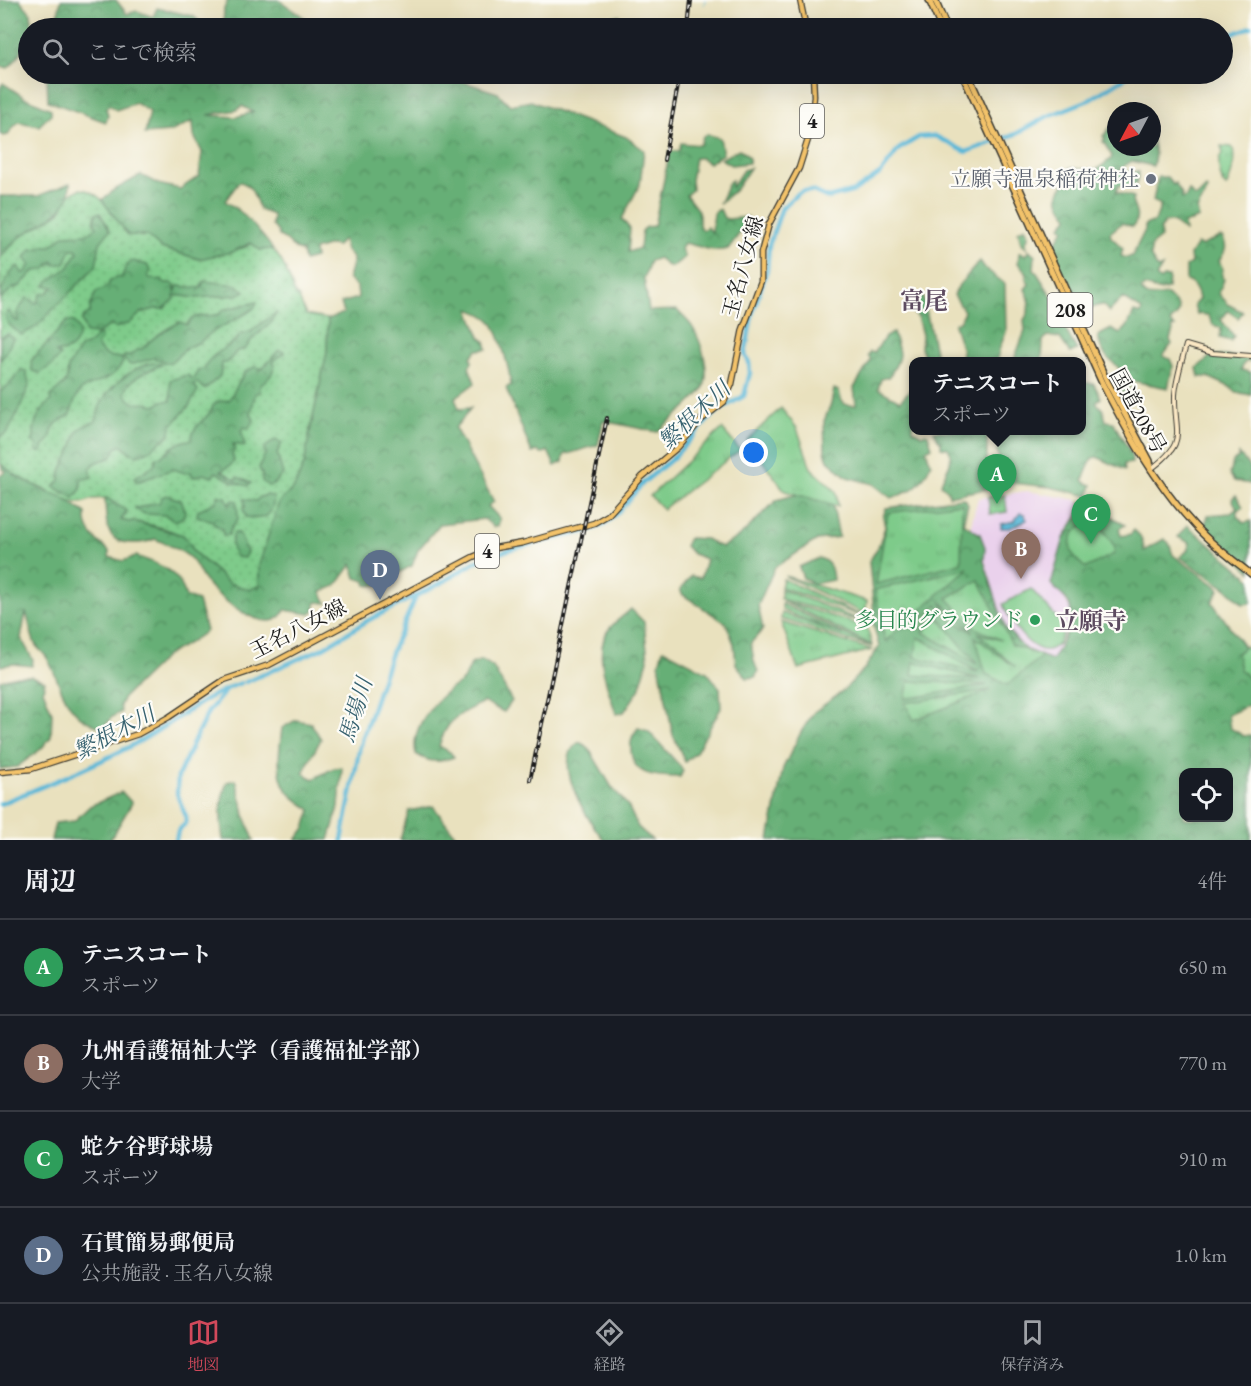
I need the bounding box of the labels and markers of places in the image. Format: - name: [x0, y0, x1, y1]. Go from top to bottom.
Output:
- place label: 立願寺温泉稲荷神社: [950, 165, 1139, 192]
- marker: 立願寺温泉稲荷神社: [1144, 172, 1158, 186]
- pin: A: [978, 454, 1016, 504]
- pin: C: [1072, 494, 1110, 544]
- pin: B: [1002, 530, 1040, 579]
- pin: D: [360, 550, 400, 600]
- place label: 多目的グラウンド: [855, 606, 1023, 633]
- marker: 多目的グラウンド: [1028, 613, 1042, 627]

